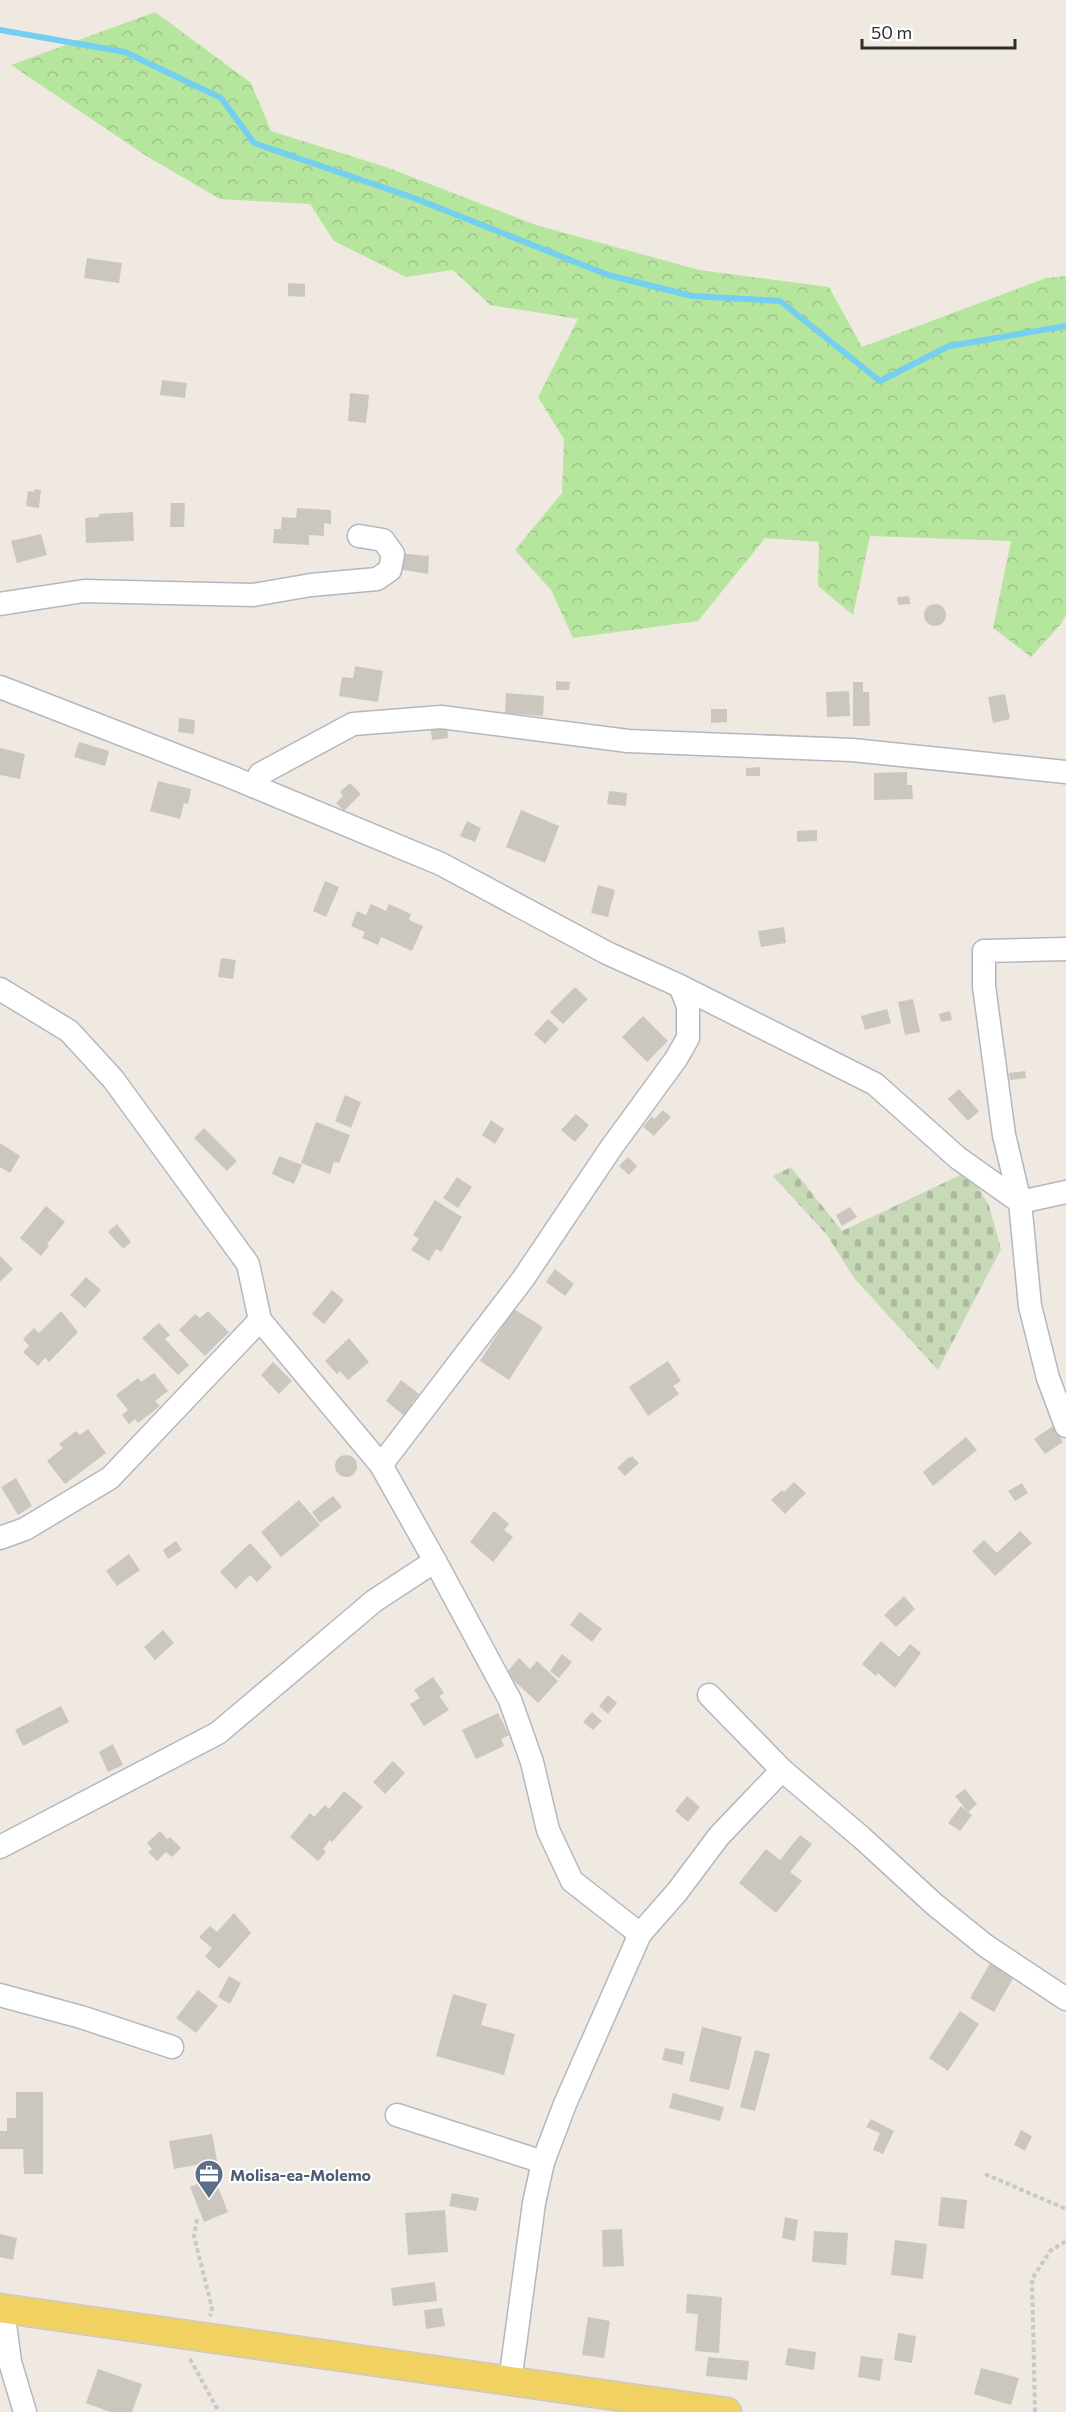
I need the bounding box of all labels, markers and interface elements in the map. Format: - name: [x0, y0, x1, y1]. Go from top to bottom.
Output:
- scale bar: [862, 12, 1015, 50]
- text: 50 m: [871, 21, 912, 43]
- office icon: Molisa-ea-Molemo: [193, 2158, 225, 2200]
- place label: Molisa-ea-Molemo: [230, 2165, 372, 2184]

